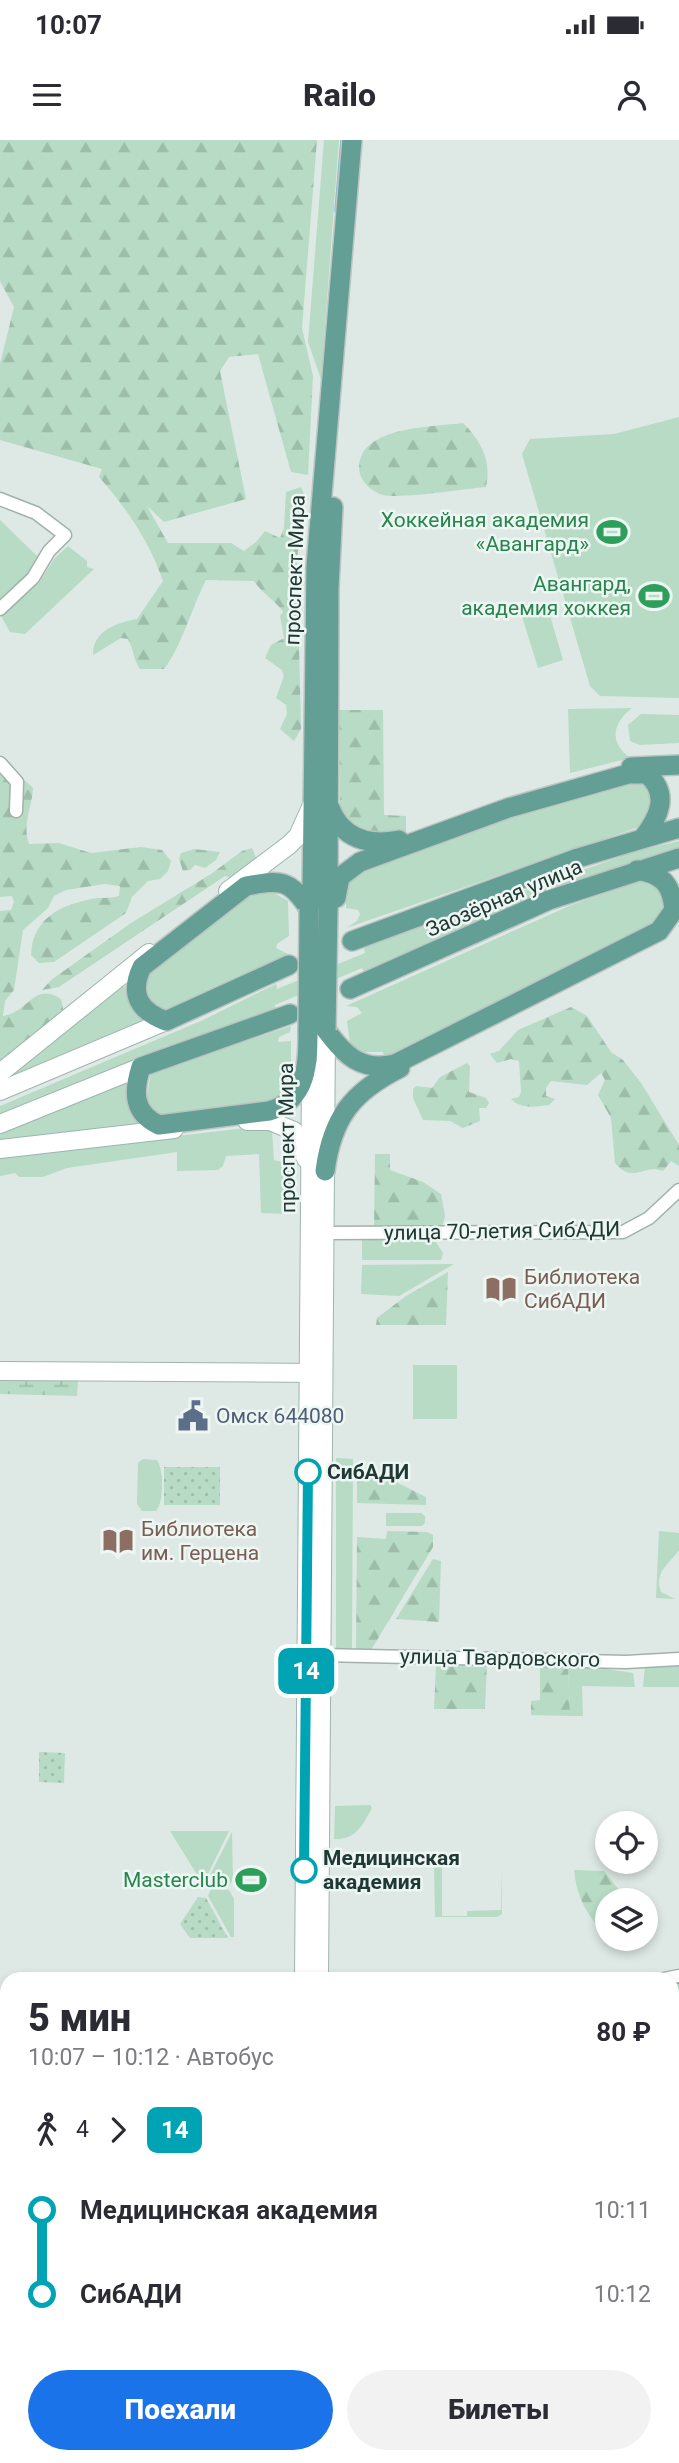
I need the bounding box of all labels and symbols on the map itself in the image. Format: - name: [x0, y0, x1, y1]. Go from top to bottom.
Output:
- street label: проспект Мира: [280, 494, 310, 646]
- place label: Хоккейная академия «Авангард»: [381, 508, 589, 556]
- sports icon: Хоккейная академия «Авангард»: [595, 515, 629, 549]
- place label: Авангард, академия хоккея: [461, 572, 631, 620]
- sports icon: Авангард, академия хоккея: [637, 579, 671, 613]
- street label: Заозёрная улица: [422, 854, 586, 942]
- street label: проспект Мира: [274, 1063, 300, 1213]
- street label: улица 70-летия СибАДИ: [384, 1217, 620, 1245]
- place label: Библиотека СибАДИ: [524, 1265, 640, 1313]
- library icon: Библиотека СибАДИ: [484, 1272, 518, 1306]
- public building icon: Омск 644080: [176, 1399, 210, 1433]
- place label: Омск 644080: [216, 1404, 344, 1428]
- marker: СибАДИ: [295, 1459, 321, 1485]
- place label: СибАДИ: [327, 1460, 409, 1484]
- place label: Библиотека им. Герцена: [141, 1517, 259, 1565]
- library icon: Библиотека им. Герцена: [101, 1524, 135, 1558]
- street label: улица Твардовского: [400, 1644, 600, 1672]
- line badge: 14: [274, 1648, 338, 1694]
- place label: Медицинская академия: [323, 1846, 460, 1894]
- marker: Медицинская академия: [291, 1857, 317, 1883]
- sports icon: Masterclub: [234, 1863, 268, 1897]
- place label: Masterclub: [123, 1868, 228, 1892]

